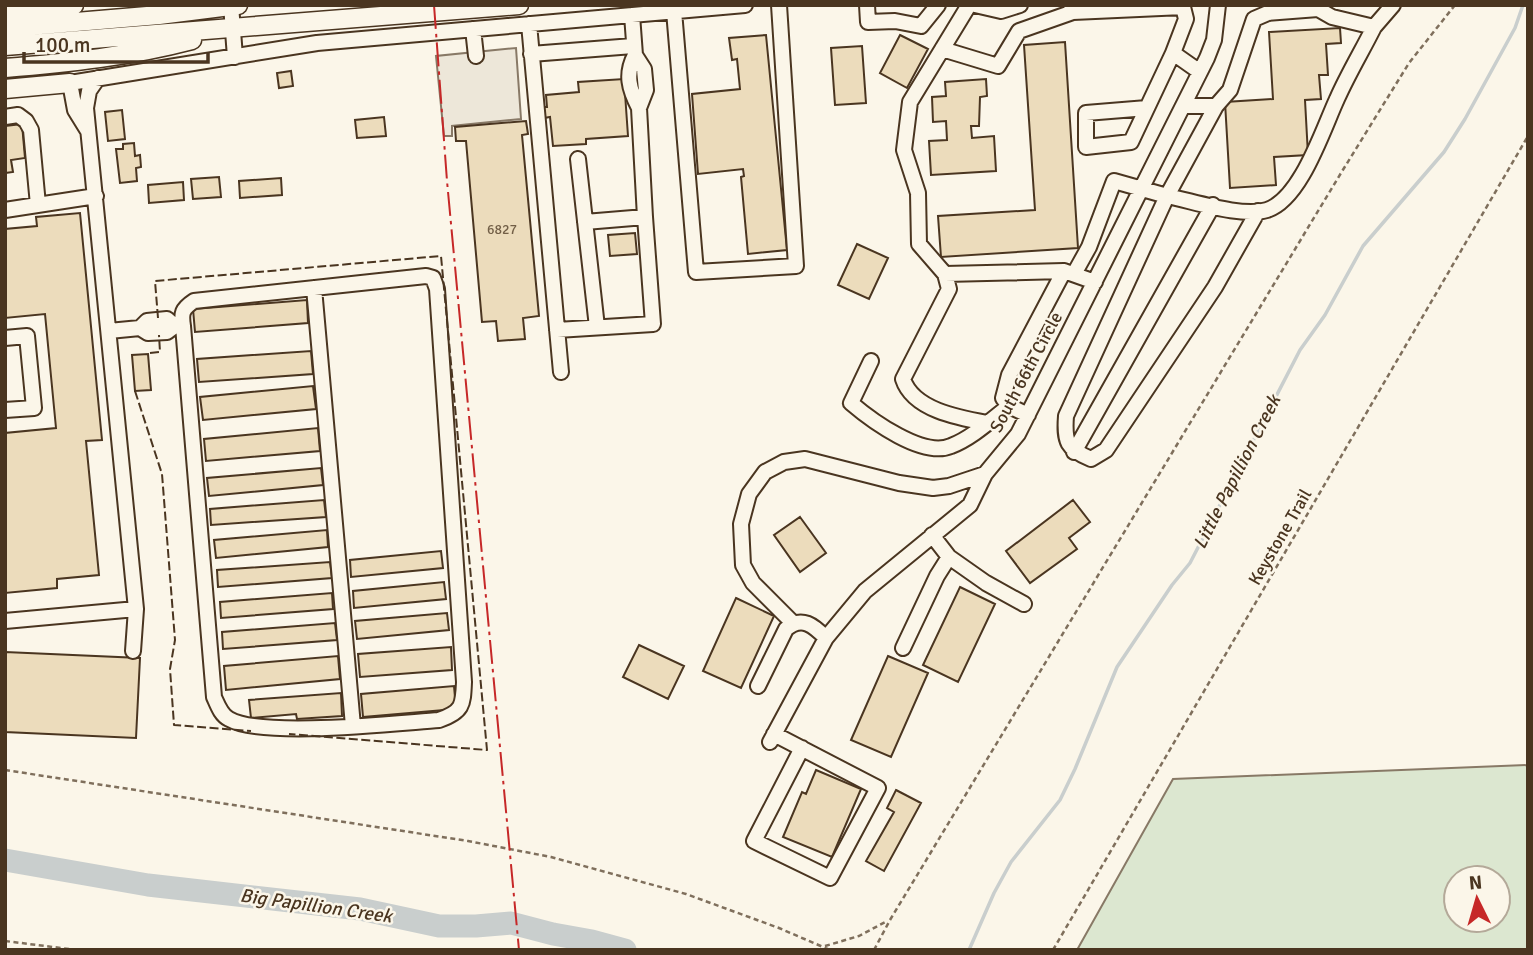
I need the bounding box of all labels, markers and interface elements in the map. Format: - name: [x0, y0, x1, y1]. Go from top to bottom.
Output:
- scale bar: [24, 21, 208, 65]
- text: 100 m: [35, 32, 90, 58]
- house number: 6827: [487, 221, 517, 238]
- street label: South 66th Circle: [985, 308, 1067, 436]
- water label: Little Papillion Creek: [1188, 390, 1287, 553]
- street label: Keystone Trail: [1244, 485, 1316, 589]
- north arrow: [1442, 864, 1512, 934]
- text: N: [1468, 871, 1483, 896]
- water label: Big Papillion Creek: [238, 883, 395, 929]

